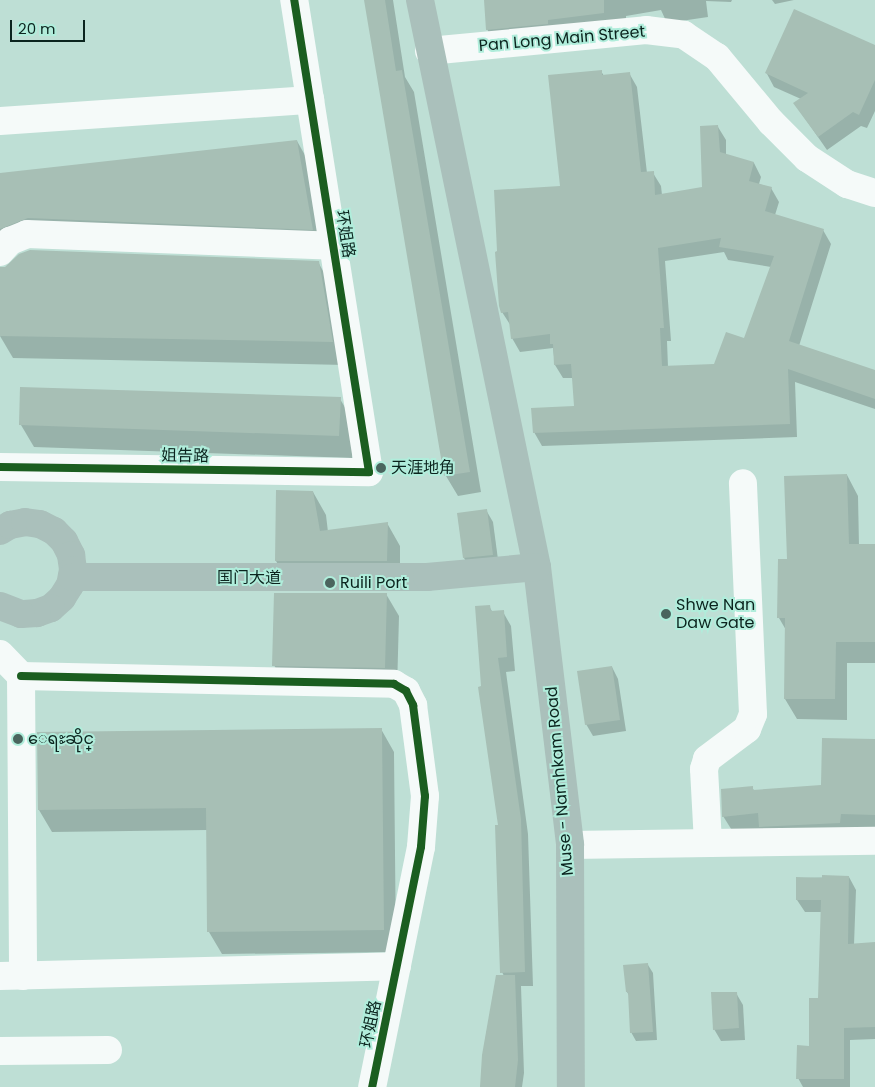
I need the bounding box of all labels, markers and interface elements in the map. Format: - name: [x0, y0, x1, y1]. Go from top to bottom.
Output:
- scale bar: [12, 10, 88, 42]
- text: 20 m: [18, 18, 56, 39]
- street label: Pan Long Main Street: [478, 22, 646, 56]
- street label: 环姐路: [332, 209, 358, 259]
- street label: 姐告路: [161, 446, 209, 466]
- place label: 天涯地角: [391, 458, 455, 478]
- marker: 天涯地角: [375, 462, 387, 474]
- street label: 国门大道: [217, 568, 281, 588]
- place label: Ruili Port: [340, 573, 407, 593]
- marker: Ruili Port: [324, 577, 336, 589]
- place label: Shwe Nan Daw Gate: [676, 595, 755, 633]
- marker: Shwe Nan Daw Gate: [660, 608, 672, 620]
- street label: Muse - Namhkam Road: [542, 686, 578, 876]
- place label: ေရႊဆိုင္: [28, 729, 94, 749]
- marker: ေရႊဆိုင္: [12, 733, 24, 745]
- street label: 环姐路: [357, 999, 385, 1049]

